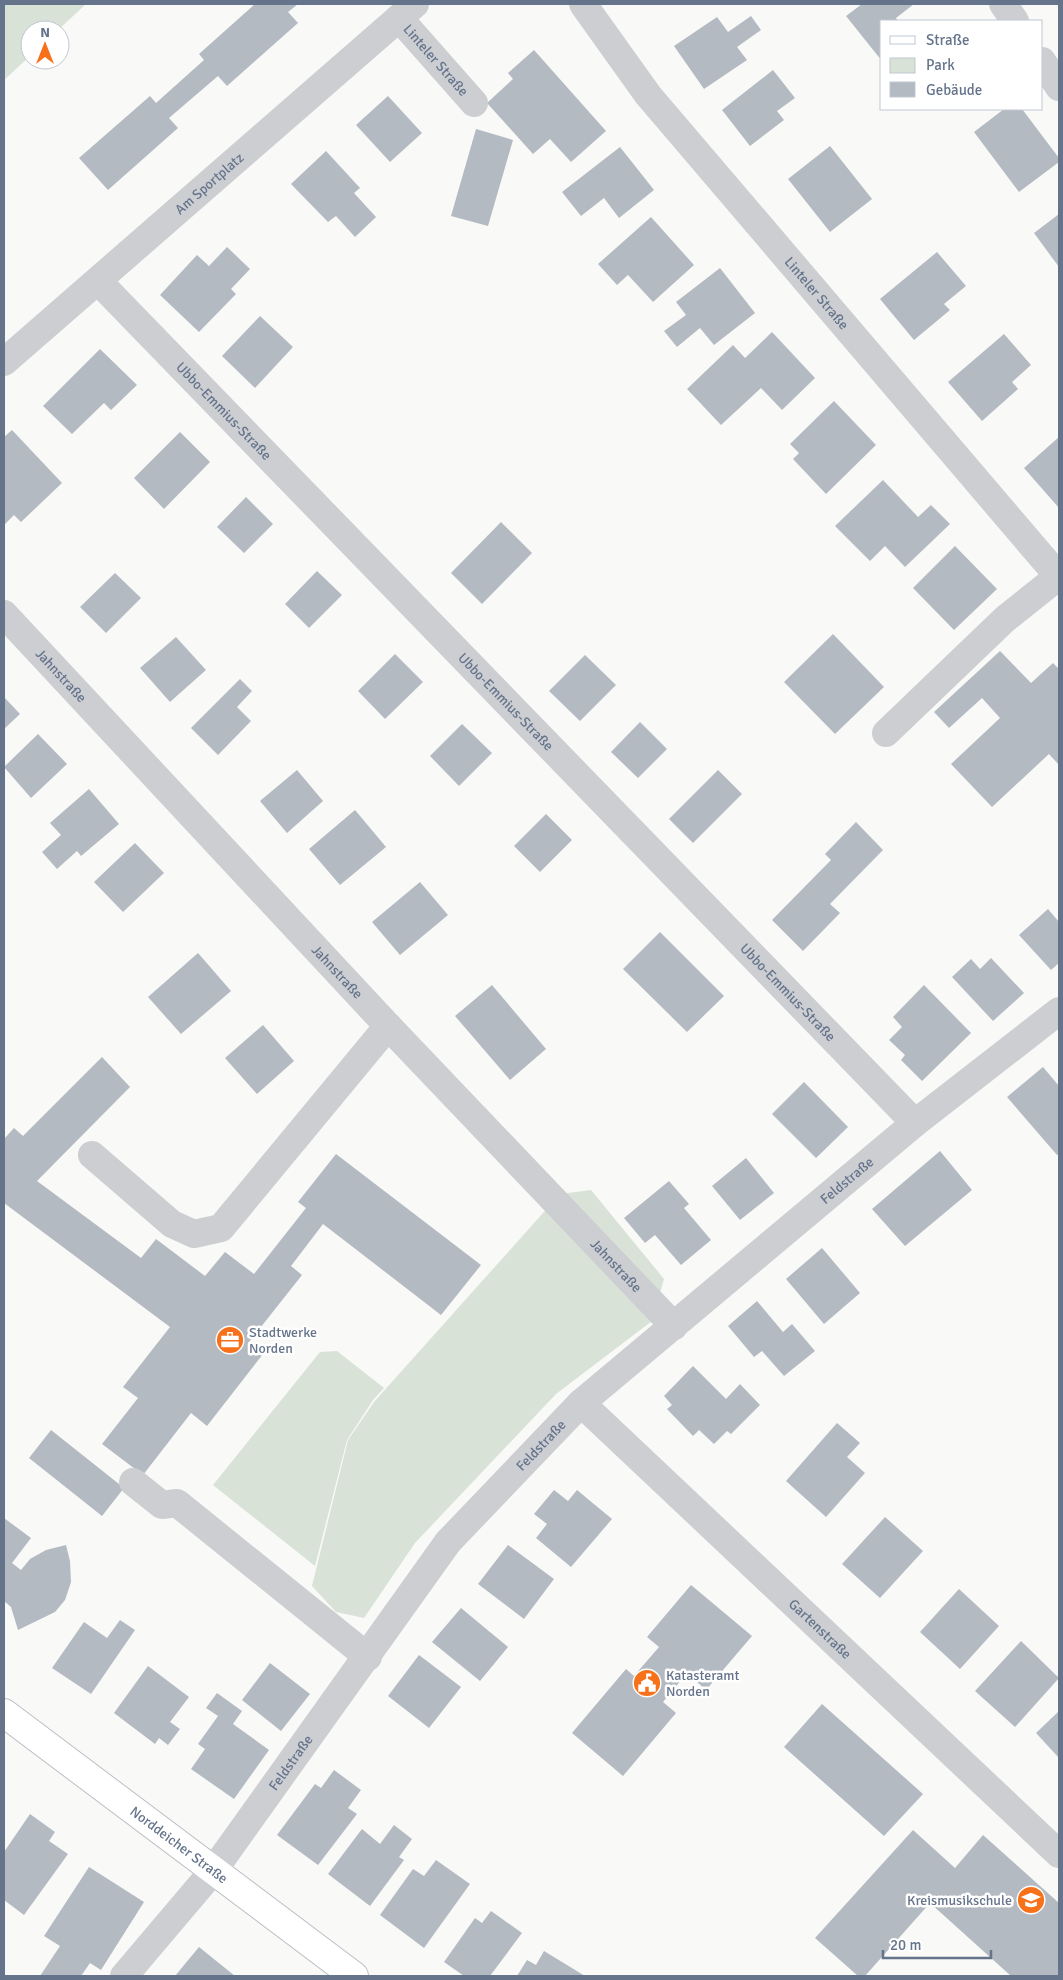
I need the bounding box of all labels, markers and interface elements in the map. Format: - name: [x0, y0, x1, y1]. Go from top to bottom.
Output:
- north arrow: [20, 20, 70, 70]
- legend: [880, 20, 1043, 110]
- street label: Linteler Straße: [399, 21, 472, 100]
- text: N: [40, 24, 50, 41]
- text: Straße: [926, 31, 970, 49]
- text: Park: [926, 56, 955, 74]
- text: Gebäude: [926, 81, 982, 99]
- street label: Am Sportplatz: [172, 149, 247, 218]
- street label: Linteler Straße: [781, 253, 852, 333]
- street label: Ubbo-Emmius-Straße: [172, 359, 275, 464]
- street label: Jahnstraße: [32, 645, 90, 706]
- street label: Ubbo-Emmius-Straße: [454, 649, 557, 754]
- street label: Ubbo-Emmius-Straße: [736, 940, 839, 1045]
- street label: Jahnstraße: [308, 942, 366, 1002]
- street label: Feldstraße: [817, 1153, 877, 1208]
- street label: Jahnstraße: [587, 1236, 645, 1296]
- place label: Stadtwerke Norden: [249, 1324, 317, 1357]
- office icon: Stadtwerke Norden: [215, 1325, 245, 1355]
- street label: Feldstraße: [513, 1416, 569, 1475]
- street label: Gartenstraße: [785, 1596, 855, 1663]
- place label: Katasteramt Norden: [666, 1667, 740, 1700]
- public building icon: Katasteramt Norden: [632, 1668, 662, 1698]
- street label: Feldstraße: [265, 1732, 317, 1794]
- street label: Norddeicher Straße: [127, 1803, 231, 1887]
- school or university icon: Kreismusikschule: [1016, 1885, 1046, 1915]
- place label: Kreismusikschule: [907, 1892, 1012, 1909]
- scale bar: [883, 1928, 990, 1960]
- text: 20 m: [890, 1936, 921, 1954]

